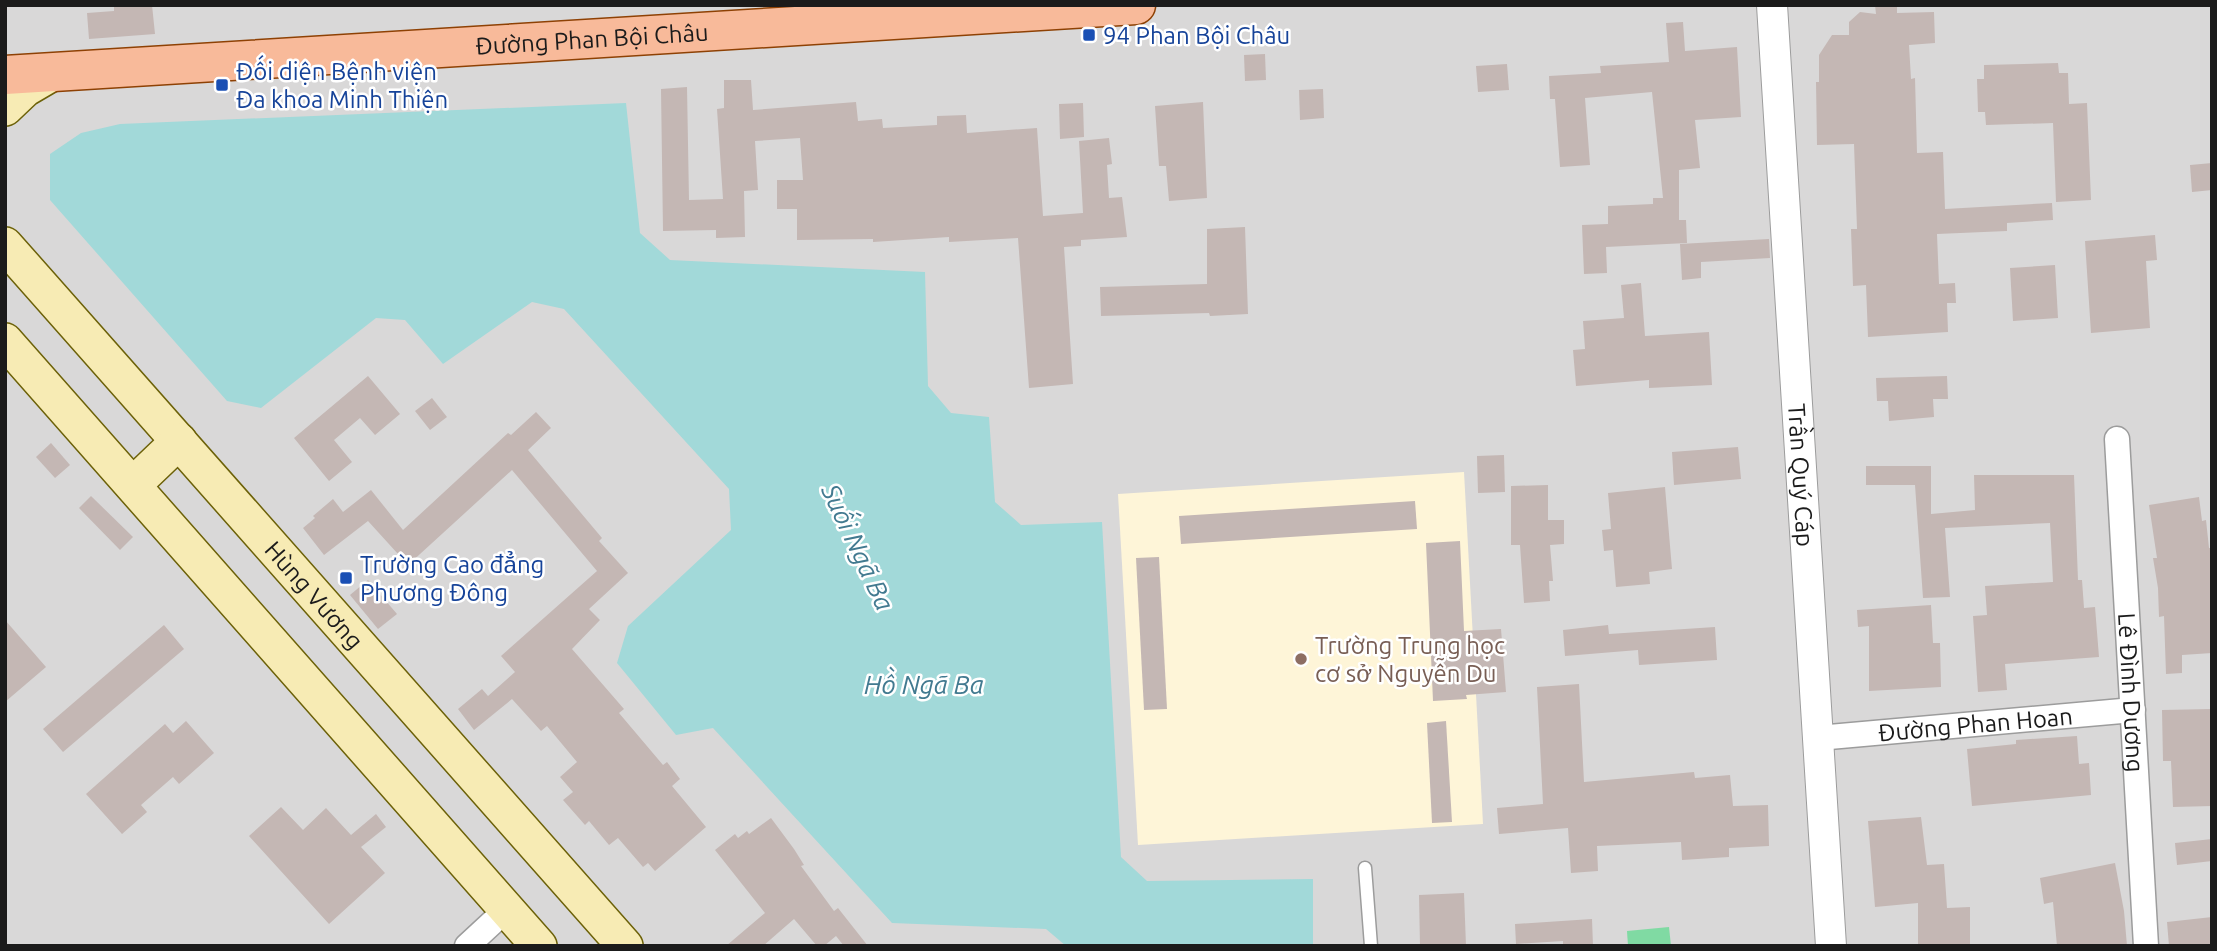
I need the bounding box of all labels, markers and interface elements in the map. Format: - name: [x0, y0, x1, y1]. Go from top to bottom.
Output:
- street label: Đường Phan Bội Châu: [475, 18, 709, 59]
- place label: 94 Phan Bội Châu: [1103, 22, 1290, 49]
- marker: 94 Phan Bội Châu: [1081, 27, 1097, 43]
- place label: Đối diện Bệnh viện Đa khoa Minh Thiện: [236, 54, 448, 113]
- marker: Đối diện Bệnh viện Đa khoa Minh Thiện: [214, 77, 230, 93]
- street label: Trần Quý Cáp: [1784, 403, 1819, 548]
- water label: Suối Ngã Ba: [816, 477, 903, 615]
- street label: Hùng Vương: [260, 536, 369, 654]
- place label: Trường Cao đẳng Phương Đông: [360, 550, 544, 606]
- marker: Trường Cao đẳng Phương Đông: [338, 570, 354, 586]
- street label: Lê Đình Dương: [2113, 612, 2150, 773]
- place label: Trường Trung học cơ sở Nguyễn Du: [1315, 632, 1505, 687]
- marker: Trường Trung học cơ sở Nguyễn Du: [1293, 651, 1309, 667]
- water label: Hồ Ngã Ba: [864, 666, 984, 699]
- street label: Đường Phan Hoan: [1877, 702, 2074, 746]

